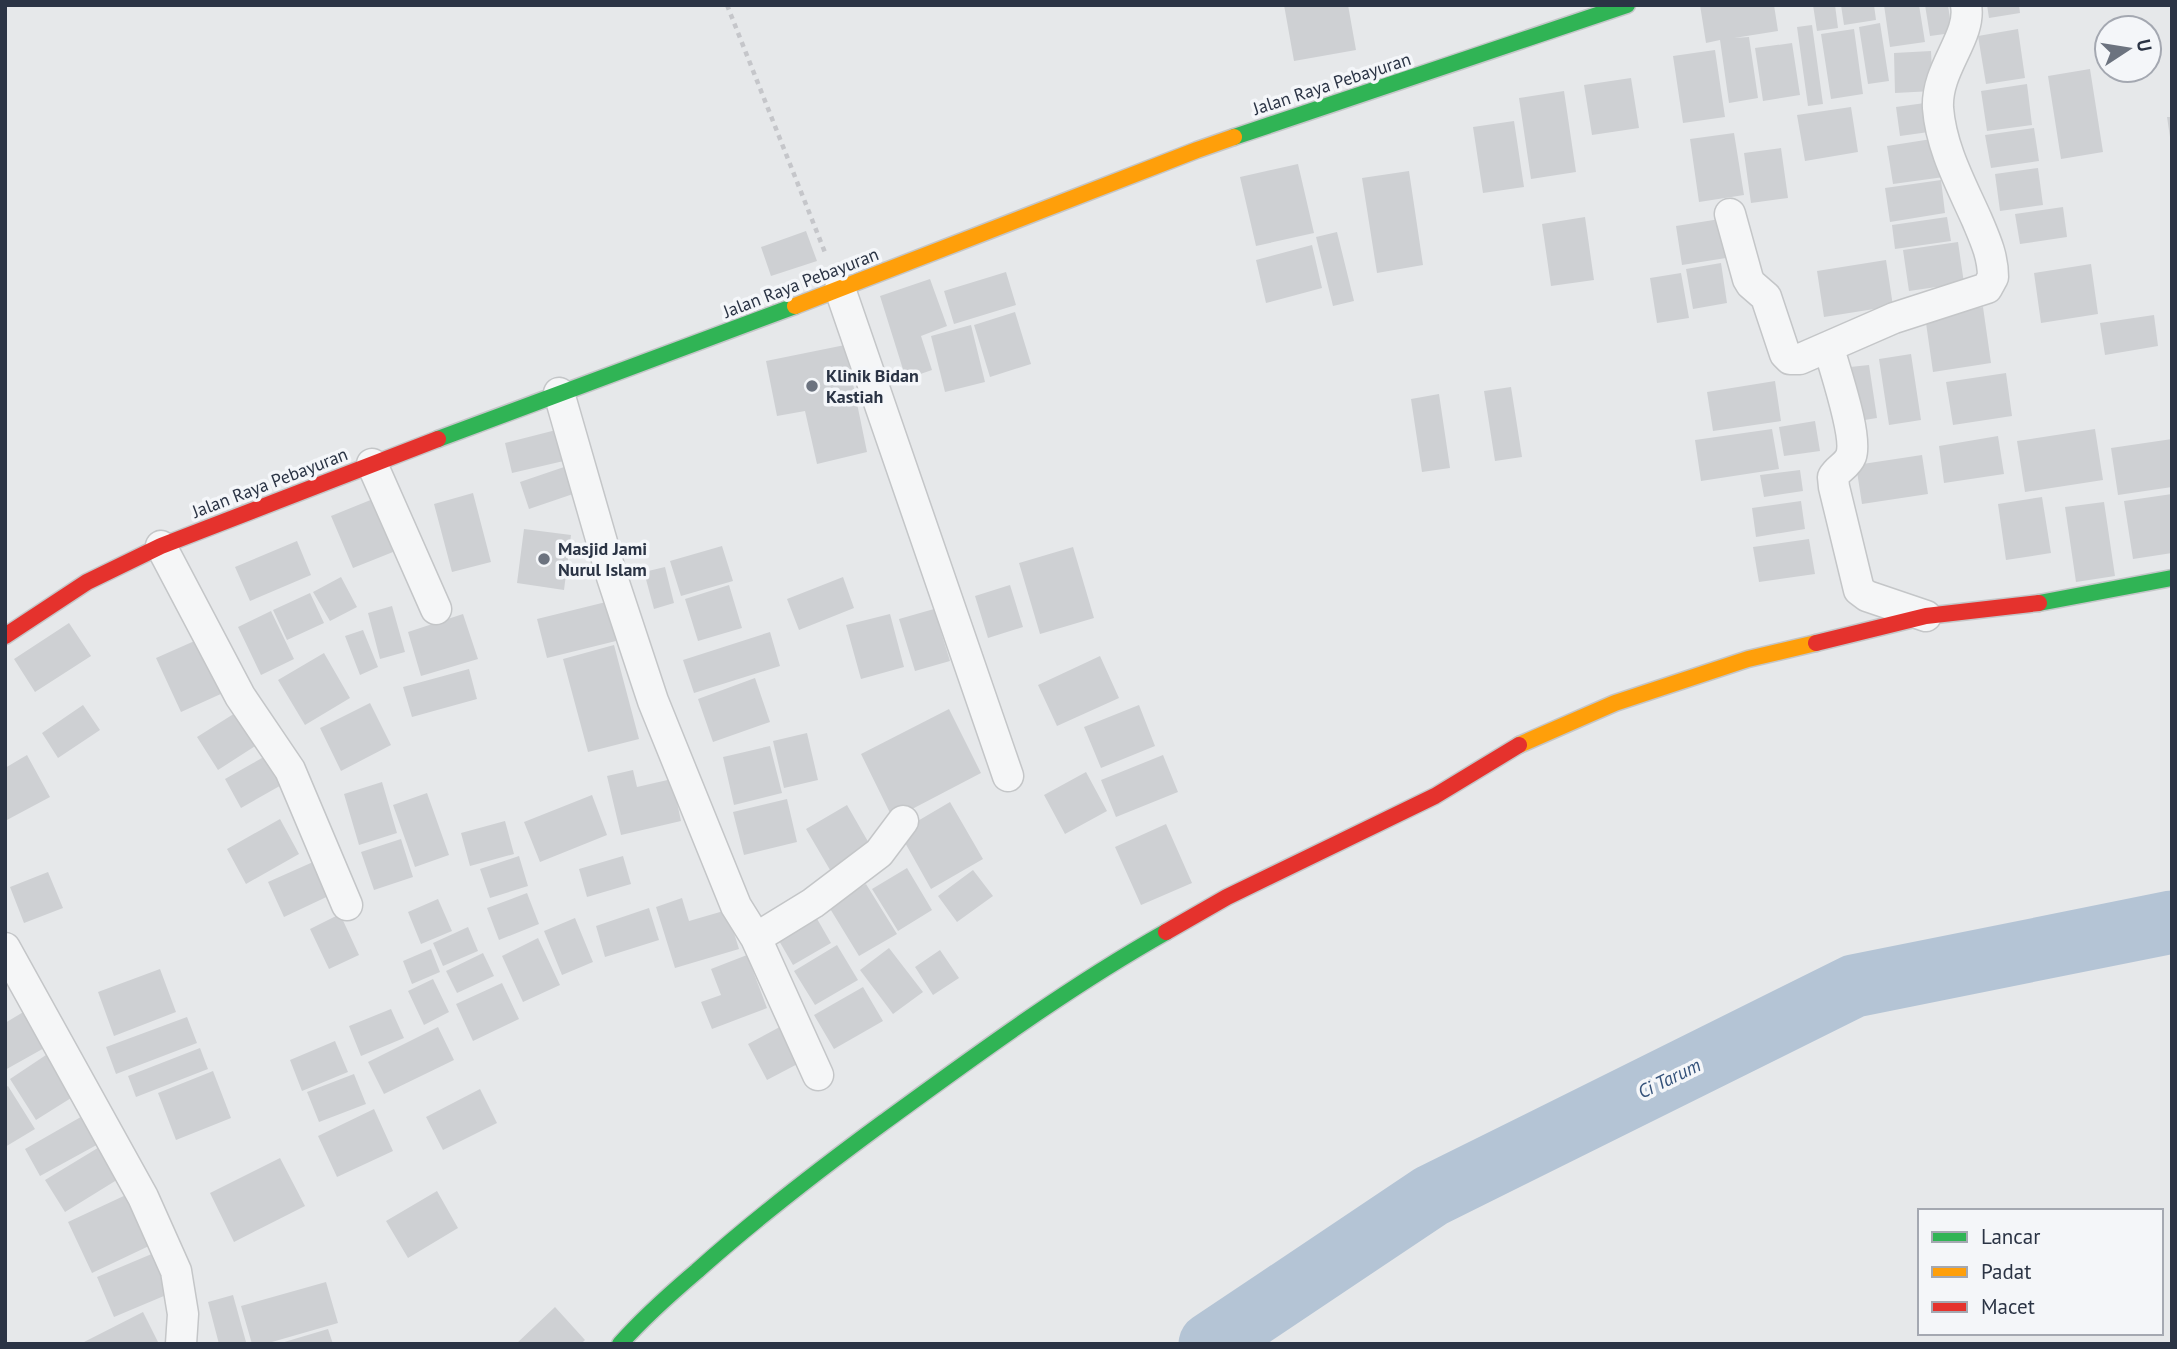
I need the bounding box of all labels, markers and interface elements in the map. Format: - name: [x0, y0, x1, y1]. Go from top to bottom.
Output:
- north arrow: [2093, 14, 2163, 84]
- text: U: [2132, 37, 2158, 54]
- street label: Jalan Raya Pebayuran: [1249, 47, 1414, 120]
- street label: Jalan Raya Pebayuran: [719, 242, 882, 323]
- place label: Klinik Bidan Kastiah: [826, 364, 919, 408]
- marker: Klinik Bidan Kastiah: [804, 378, 820, 394]
- street label: Jalan Raya Pebayuran: [188, 442, 351, 523]
- place label: Masjid Jami Nurul Islam: [558, 537, 647, 581]
- marker: Masjid Jami Nurul Islam: [536, 551, 552, 567]
- water label: Ci Tarum: [1634, 1053, 1704, 1103]
- legend: [1918, 1209, 2163, 1335]
- text: Lancar: [1981, 1223, 2040, 1250]
- text: Padat: [1981, 1258, 2031, 1285]
- text: Macet: [1981, 1293, 2035, 1320]

